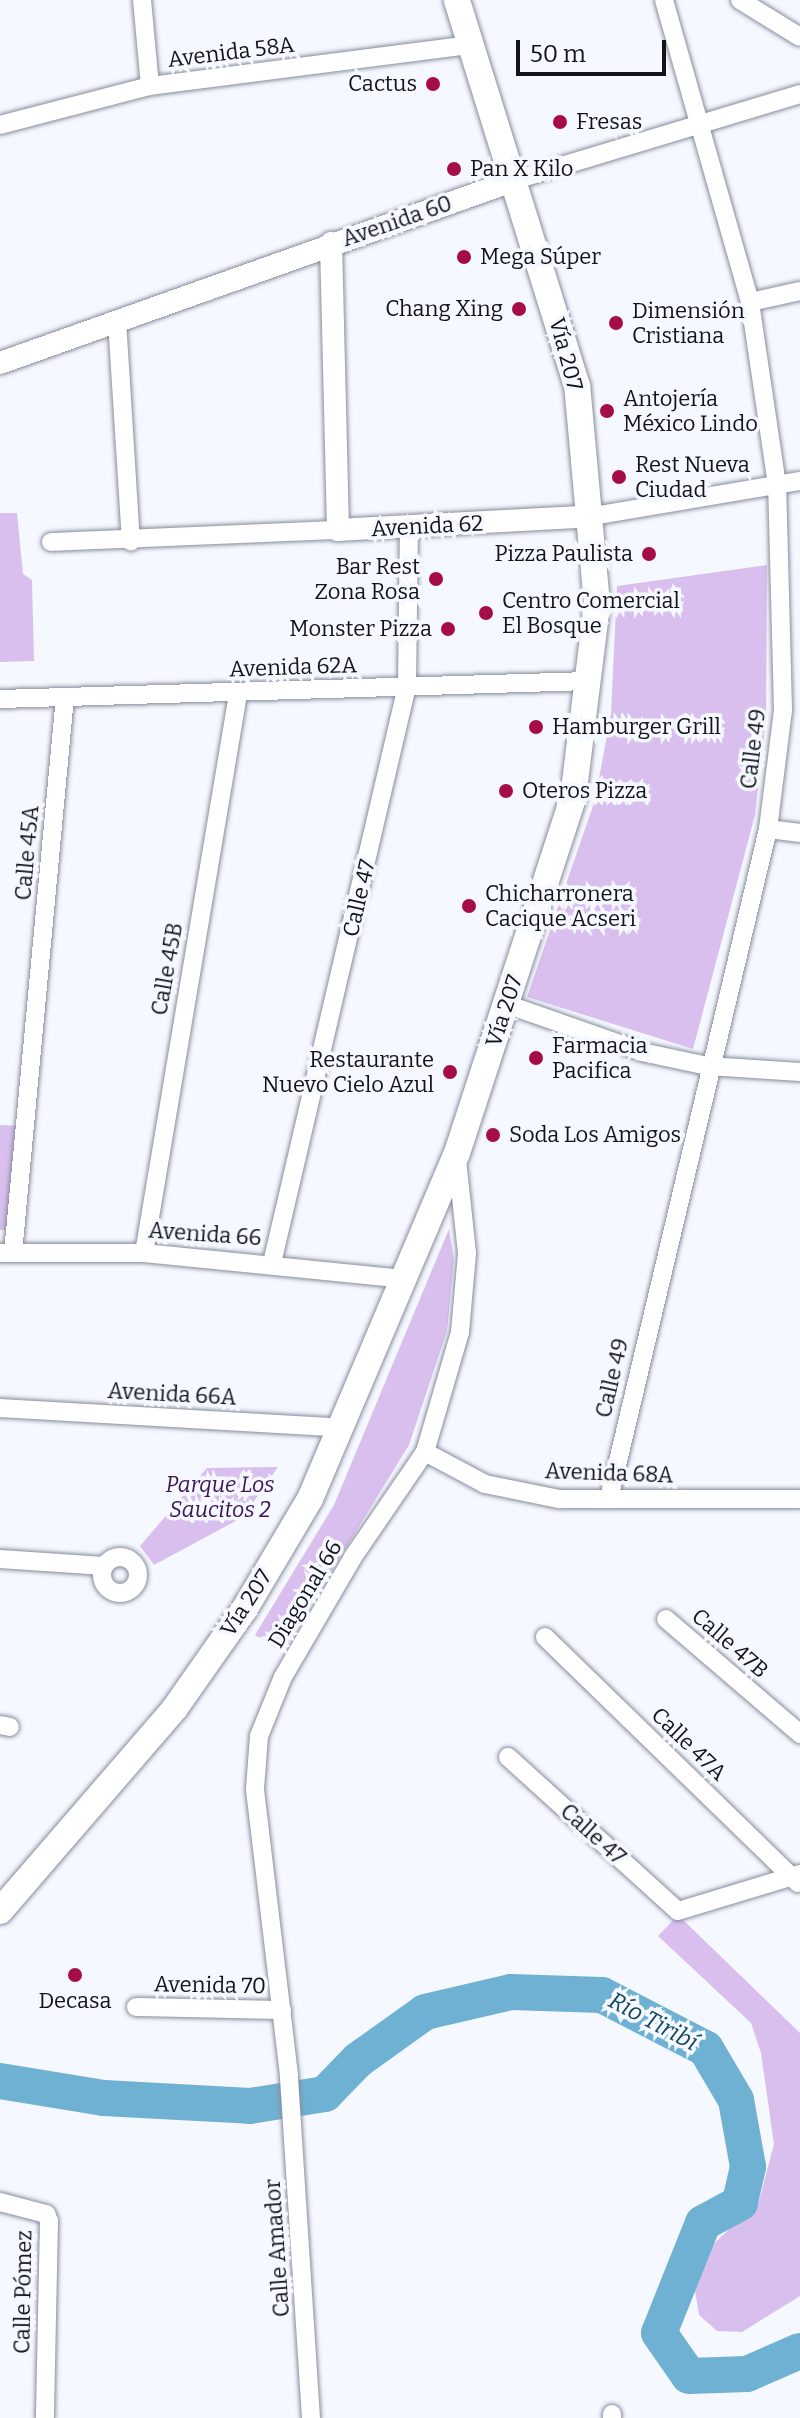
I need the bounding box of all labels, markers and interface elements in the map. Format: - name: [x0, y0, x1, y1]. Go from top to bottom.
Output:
- scale bar: [520, 24, 670, 74]
- street label: Avenida 58A: [166, 31, 296, 73]
- text: 50 m: [530, 40, 586, 68]
- place label: Cactus: [348, 71, 417, 97]
- marker: Cactus: [424, 75, 442, 93]
- place label: Fresas: [576, 109, 642, 135]
- marker: Fresas: [551, 113, 569, 131]
- place label: Pan X Kilo: [470, 156, 573, 182]
- marker: Pan X Kilo: [445, 160, 463, 178]
- street label: Avenida 60: [339, 190, 455, 252]
- place label: Mega Súper: [480, 244, 601, 270]
- marker: Mega Súper: [455, 248, 473, 266]
- place label: Chang Xing: [385, 296, 503, 322]
- place label: Dimensión Cristiana: [632, 297, 745, 348]
- marker: Chang Xing: [510, 300, 528, 318]
- marker: Dimensión Cristiana: [607, 314, 625, 332]
- street label: Vía 207: [544, 315, 588, 393]
- place label: Antojería México Lindo: [623, 385, 758, 436]
- marker: Antojería México Lindo: [598, 402, 616, 420]
- place label: Rest Nueva Ciudad: [635, 451, 750, 502]
- marker: Rest Nueva Ciudad: [610, 468, 628, 486]
- street label: Avenida 62: [370, 510, 484, 542]
- place label: Pizza Paulista: [495, 541, 633, 567]
- marker: Pizza Paulista: [640, 545, 658, 563]
- place label: Bar Rest Zona Rosa: [314, 553, 420, 604]
- marker: Bar Rest Zona Rosa: [427, 570, 445, 588]
- place label: Centro Comercial El Bosque: [502, 587, 680, 638]
- marker: Centro Comercial El Bosque: [477, 604, 495, 622]
- place label: Monster Pizza: [289, 616, 432, 642]
- marker: Monster Pizza: [439, 620, 457, 638]
- street label: Avenida 62A: [229, 652, 357, 682]
- street label: Calle 49: [735, 707, 771, 791]
- place label: Hamburger Grill: [552, 714, 721, 740]
- marker: Hamburger Grill: [527, 718, 545, 736]
- place label: Oteros Pizza: [522, 778, 647, 804]
- marker: Oteros Pizza: [497, 782, 515, 800]
- street label: Calle 45A: [10, 804, 44, 902]
- street label: Calle 47: [337, 857, 381, 939]
- place label: Chicharronera Cacique Acseri: [485, 880, 636, 932]
- marker: Chicharronera Cacique Acseri: [460, 897, 478, 915]
- street label: Calle 45B: [146, 921, 188, 1017]
- street label: Vía 207: [480, 972, 528, 1050]
- place label: Farmacia Pacifica: [552, 1032, 647, 1084]
- place label: Restaurante Nuevo Cielo Azul: [262, 1046, 434, 1098]
- marker: Farmacia Pacifica: [527, 1049, 545, 1067]
- marker: Restaurante Nuevo Cielo Azul: [441, 1063, 459, 1081]
- place label: Soda Los Amigos: [509, 1122, 681, 1148]
- marker: Soda Los Amigos: [484, 1126, 502, 1144]
- street label: Avenida 66: [148, 1217, 262, 1251]
- street label: Calle 49: [590, 1336, 634, 1420]
- street label: Avenida 66A: [107, 1377, 237, 1411]
- street label: Avenida 68A: [544, 1458, 674, 1488]
- park label: Parque Los Saucitos 2: [165, 1471, 275, 1522]
- street label: Diagonal 66: [263, 1535, 347, 1653]
- street label: Vía 207: [215, 1565, 277, 1641]
- street label: Calle 47B: [686, 1603, 774, 1683]
- street label: Calle 47A: [646, 1702, 732, 1786]
- street label: Calle 47: [555, 1798, 631, 1870]
- marker: Decasa: [66, 1966, 84, 1984]
- street label: Avenida 70: [154, 1971, 266, 1999]
- water label: Río Tiribí: [603, 1987, 703, 2057]
- place label: Decasa: [38, 1988, 112, 2014]
- street label: Calle Amador: [259, 2178, 295, 2318]
- street label: Calle Pómez: [9, 2230, 37, 2354]

